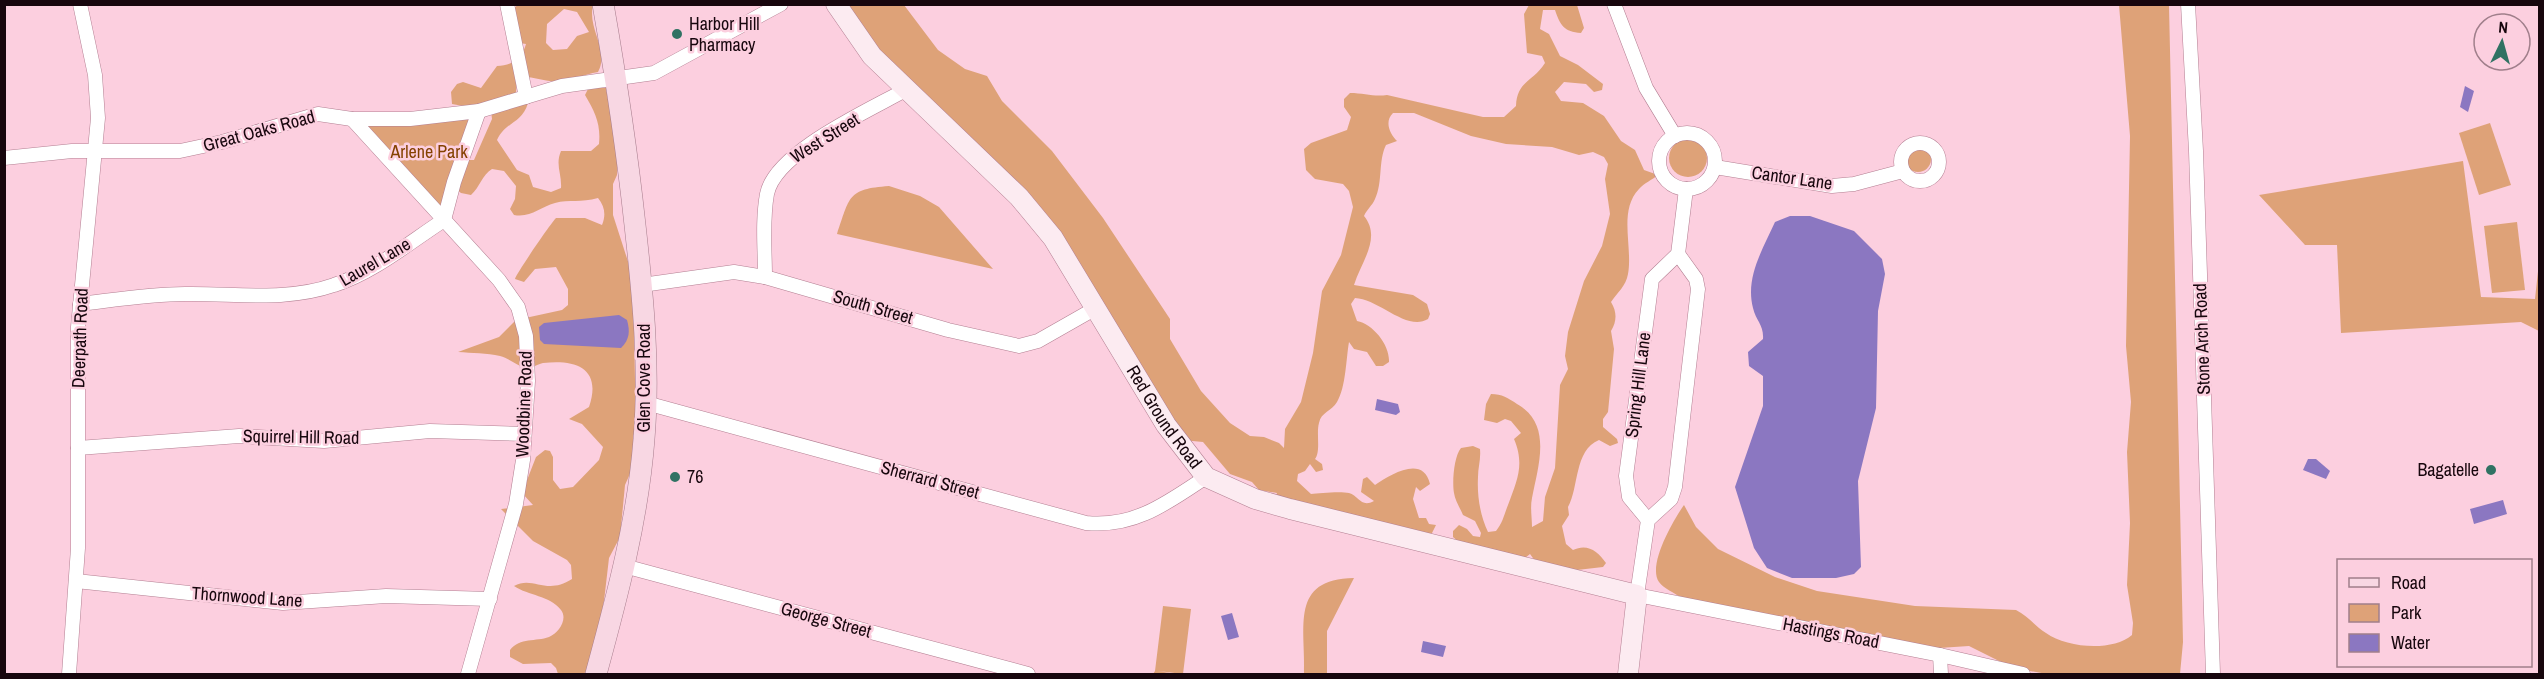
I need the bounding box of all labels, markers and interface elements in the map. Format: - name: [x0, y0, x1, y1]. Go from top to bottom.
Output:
- place label: Harbor Hill Pharmacy: [689, 11, 760, 57]
- north arrow: [2472, 12, 2532, 72]
- text: N: [2498, 16, 2509, 38]
- marker: Harbor Hill Pharmacy: [670, 27, 684, 41]
- street label: Great Oaks Road: [200, 104, 318, 157]
- street label: West Street: [786, 107, 864, 169]
- park label: Arlene Park: [389, 139, 468, 164]
- street label: Cantor Lane: [1750, 159, 1834, 196]
- street label: Laurel Lane: [335, 231, 415, 292]
- street label: South Street: [830, 283, 916, 330]
- street label: Stone Arch Road: [2187, 283, 2216, 395]
- street label: Deerpath Road: [65, 288, 94, 388]
- street label: Glen Cove Road: [631, 323, 656, 433]
- street label: Spring Hill Lane: [1619, 331, 1656, 439]
- street label: Woodbine Road: [509, 350, 538, 458]
- street label: Red Ground Road: [1121, 360, 1208, 474]
- street label: Squirrel Hill Road: [243, 423, 359, 450]
- street label: Sherrard Street: [878, 454, 982, 505]
- place label: Bagatelle: [2417, 457, 2479, 482]
- marker: Bagatelle: [2484, 463, 2498, 477]
- place label: 76: [687, 464, 703, 489]
- marker: 76: [668, 470, 682, 484]
- legend: [2337, 559, 2532, 667]
- text: Road: [2391, 570, 2426, 595]
- street label: Thornwood Lane: [191, 580, 303, 613]
- street label: George Street: [778, 595, 874, 644]
- text: Park: [2391, 600, 2422, 625]
- street label: Hastings Road: [1781, 611, 1881, 654]
- text: Water: [2391, 630, 2430, 655]

